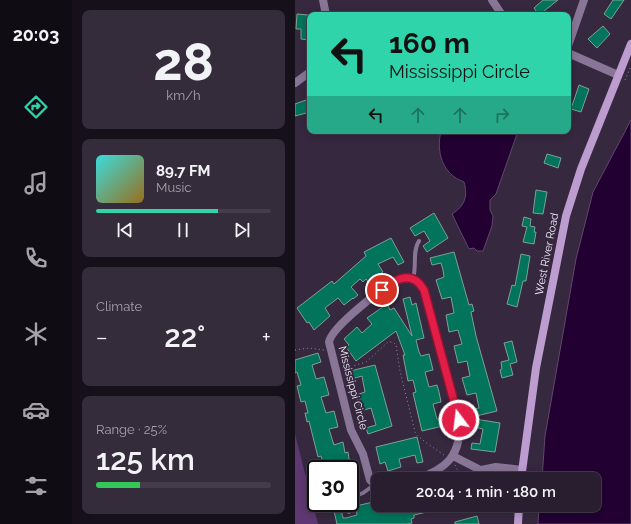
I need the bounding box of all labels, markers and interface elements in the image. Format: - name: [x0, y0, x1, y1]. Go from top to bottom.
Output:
- text: 20:03: [13, 24, 59, 45]
- text: 160 m: [389, 27, 470, 60]
- icon: left: [323, 28, 375, 80]
- text: 28: [153, 31, 214, 92]
- text: Mississippi Circle: [389, 61, 530, 82]
- text: km/h: [166, 88, 201, 103]
- icon: directions: [22, 93, 50, 121]
- icon: left: [365, 104, 387, 126]
- icon: ahead: [407, 104, 429, 126]
- icon: ahead: [449, 104, 471, 126]
- icon: right: [491, 104, 513, 126]
- text: 89.7 FM: [156, 162, 211, 180]
- icon: music: [22, 169, 50, 197]
- text: Music: [156, 180, 191, 195]
- street label: West River Road: [533, 212, 561, 296]
- icon: previous: [114, 219, 136, 241]
- icon: pause: [172, 219, 194, 241]
- icon: next: [231, 219, 253, 241]
- icon: phone: [22, 244, 50, 272]
- pin: [365, 273, 399, 307]
- icon: arrive: [371, 279, 393, 301]
- text: Climate: [96, 299, 142, 314]
- text: 22°: [164, 319, 205, 354]
- icon: climate: [22, 320, 50, 348]
- text: −: [96, 324, 108, 350]
- text: +: [262, 324, 271, 350]
- street label: Mississippi Circle: [336, 345, 371, 432]
- icon: car: [22, 396, 50, 424]
- position arrow: [438, 399, 480, 441]
- text: Range · 25%: [96, 422, 167, 437]
- text: 125 km: [96, 442, 195, 477]
- speed limit sign: 30: [307, 460, 359, 512]
- icon: filters: [22, 472, 50, 500]
- text: 20:04 · 1 min · 180 m: [416, 483, 556, 501]

